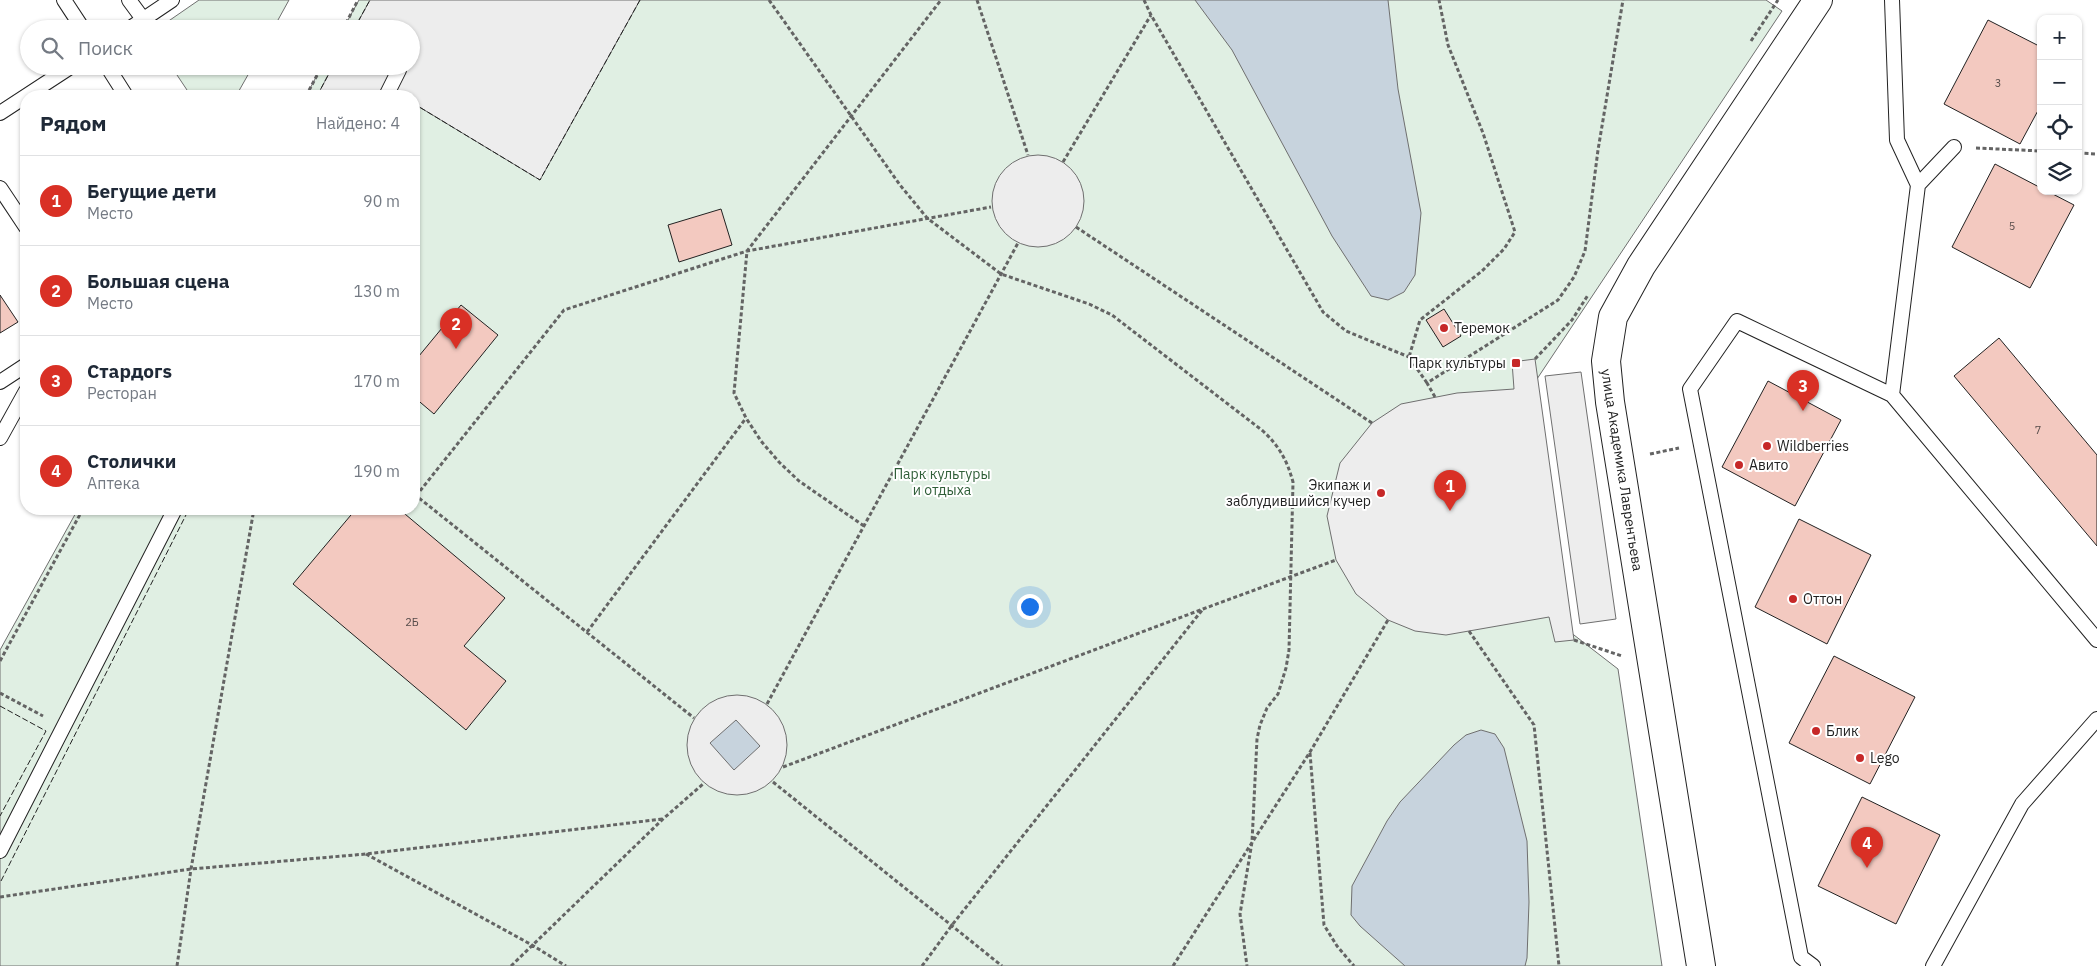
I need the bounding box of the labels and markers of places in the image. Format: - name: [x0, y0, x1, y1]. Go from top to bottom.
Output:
- pin: 2: [440, 308, 472, 349]
- place label: Теремок: [1454, 319, 1510, 337]
- marker: Теремок: [1438, 322, 1450, 334]
- place label: Парк культуры: [1409, 354, 1506, 372]
- marker: Парк культуры: [1510, 357, 1522, 369]
- pin: 3: [1787, 370, 1819, 411]
- place label: Wildberries: [1777, 437, 1849, 455]
- marker: Wildberries: [1761, 440, 1773, 452]
- place label: Авито: [1749, 456, 1788, 474]
- marker: Авито: [1733, 459, 1745, 471]
- pin: 1: [1434, 470, 1466, 511]
- place label: Экипаж и заблудившийся кучер: [1226, 476, 1371, 510]
- marker: Экипаж и заблудившийся кучер: [1375, 487, 1387, 499]
- place label: Оттон: [1803, 590, 1842, 608]
- marker: Оттон: [1787, 593, 1799, 605]
- place label: Блик: [1826, 722, 1859, 740]
- marker: Блик: [1810, 725, 1822, 737]
- place label: Lego: [1870, 749, 1900, 767]
- marker: Lego: [1854, 752, 1866, 764]
- pin: 4: [1851, 827, 1883, 868]

